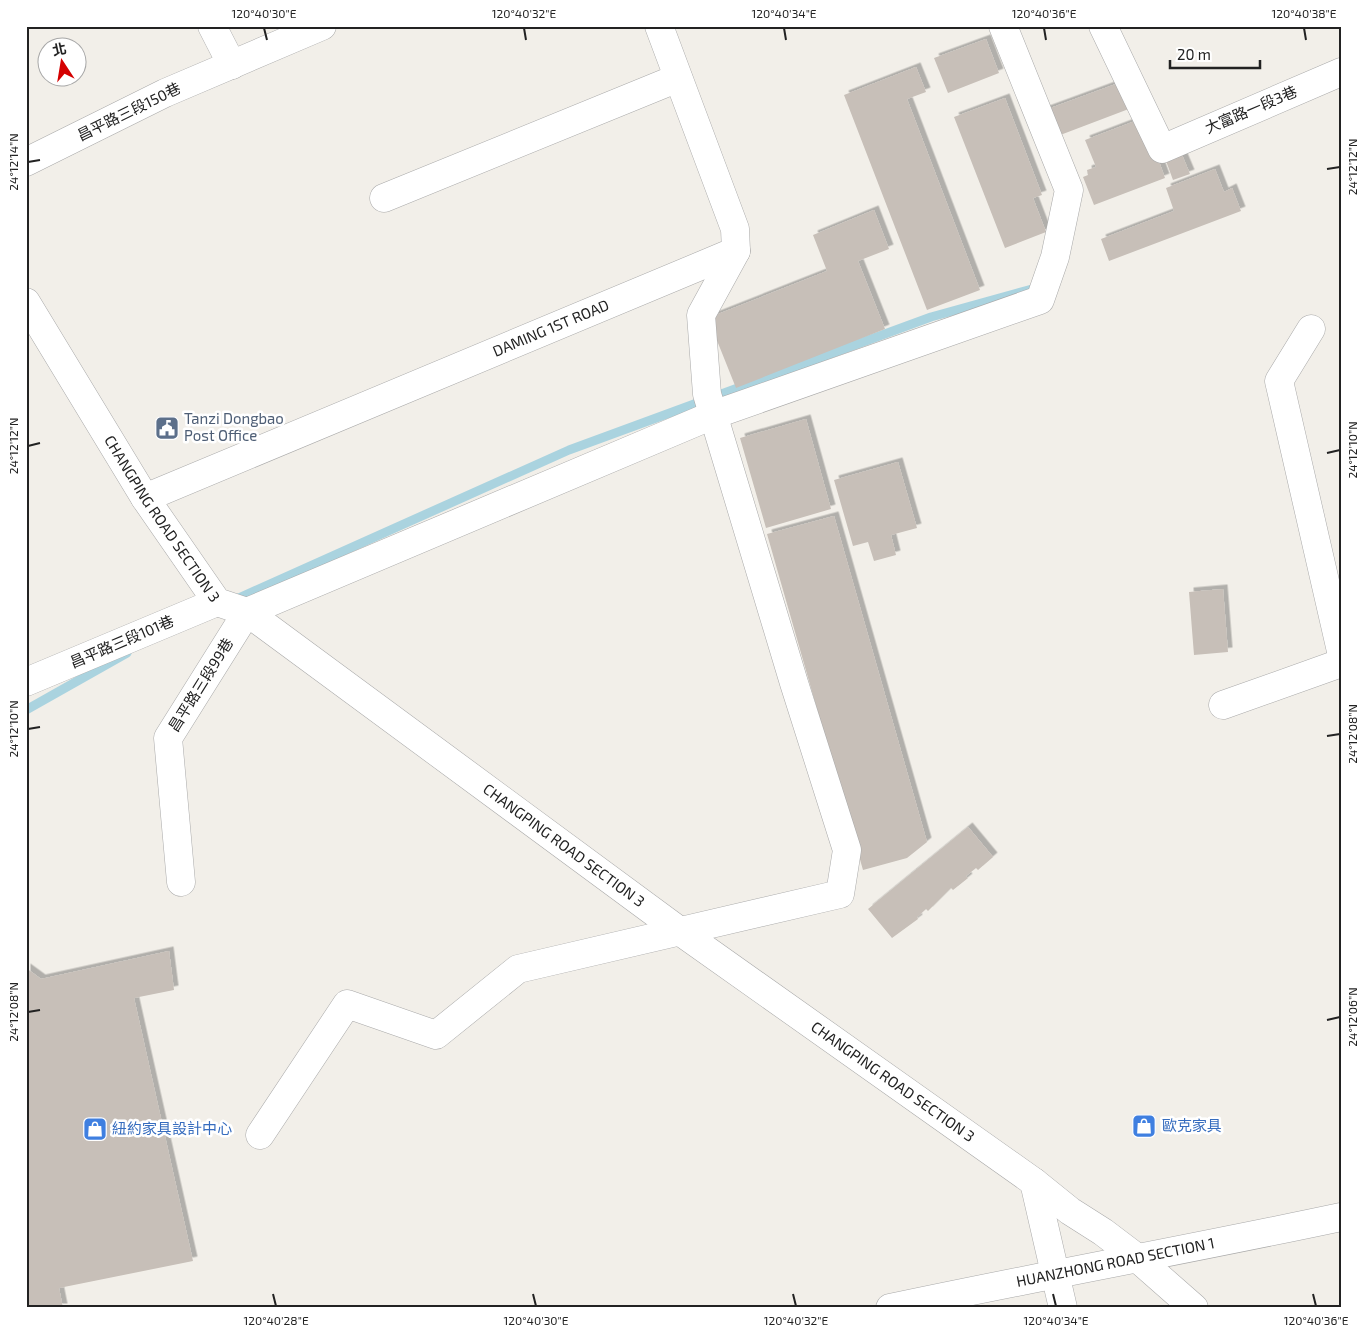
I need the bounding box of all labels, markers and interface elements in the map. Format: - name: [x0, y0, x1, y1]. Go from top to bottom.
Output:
- text: 120°40'30"E: [231, 6, 297, 20]
- text: 120°40'32"E: [492, 6, 557, 20]
- text: 120°40'34"E: [751, 6, 817, 20]
- text: 120°40'36"E: [1012, 6, 1077, 20]
- text: 120°40'38"E: [1271, 6, 1337, 20]
- north arrow: [38, 38, 88, 88]
- scale bar: [1170, 38, 1260, 70]
- text: 北: [51, 39, 68, 59]
- text: 20 m: [1177, 45, 1211, 63]
- street label: 昌平路三段150巷: [74, 78, 183, 144]
- street label: 大富路一段3巷: [1202, 82, 1299, 137]
- text: 24°12'14"N: [6, 133, 20, 191]
- text: 24°12'12"N: [1345, 139, 1359, 195]
- street label: DAMING 1ST ROAD: [490, 295, 611, 360]
- place label: Tanzi Dongbao Post Office: [184, 409, 284, 444]
- public building icon: Tanzi Dongbao Post Office: [154, 415, 180, 441]
- text: 24°12'12"N: [6, 418, 20, 474]
- text: 24°12'10"N: [1345, 421, 1359, 479]
- street label: CHANGPING ROAD SECTION 3: [101, 432, 224, 605]
- street label: 昌平路三段101巷: [67, 611, 176, 671]
- street label: 昌平路三段99巷: [164, 634, 236, 735]
- text: 24°12'10"N: [6, 700, 20, 758]
- text: 24°12'08"N: [1345, 704, 1359, 764]
- street label: CHANGPING ROAD SECTION 3: [480, 779, 649, 910]
- text: 24°12'08"N: [6, 982, 20, 1042]
- text: 24°12'06"N: [1345, 987, 1359, 1047]
- street label: CHANGPING ROAD SECTION 3: [808, 1017, 979, 1145]
- shop icon: 歐克家具: [1131, 1113, 1157, 1139]
- shop icon: 紐約家具設計中心: [82, 1116, 108, 1142]
- place label: 歐克家具: [1162, 1116, 1222, 1134]
- place label: 紐約家具設計中心: [112, 1119, 232, 1137]
- street label: HUANZHONG ROAD SECTION 1: [1015, 1233, 1216, 1290]
- text: 120°40'28"E: [243, 1313, 309, 1327]
- text: 120°40'30"E: [503, 1313, 569, 1327]
- text: 120°40'32"E: [764, 1313, 829, 1327]
- text: 120°40'34"E: [1023, 1313, 1089, 1327]
- text: 120°40'36"E: [1284, 1313, 1349, 1327]

